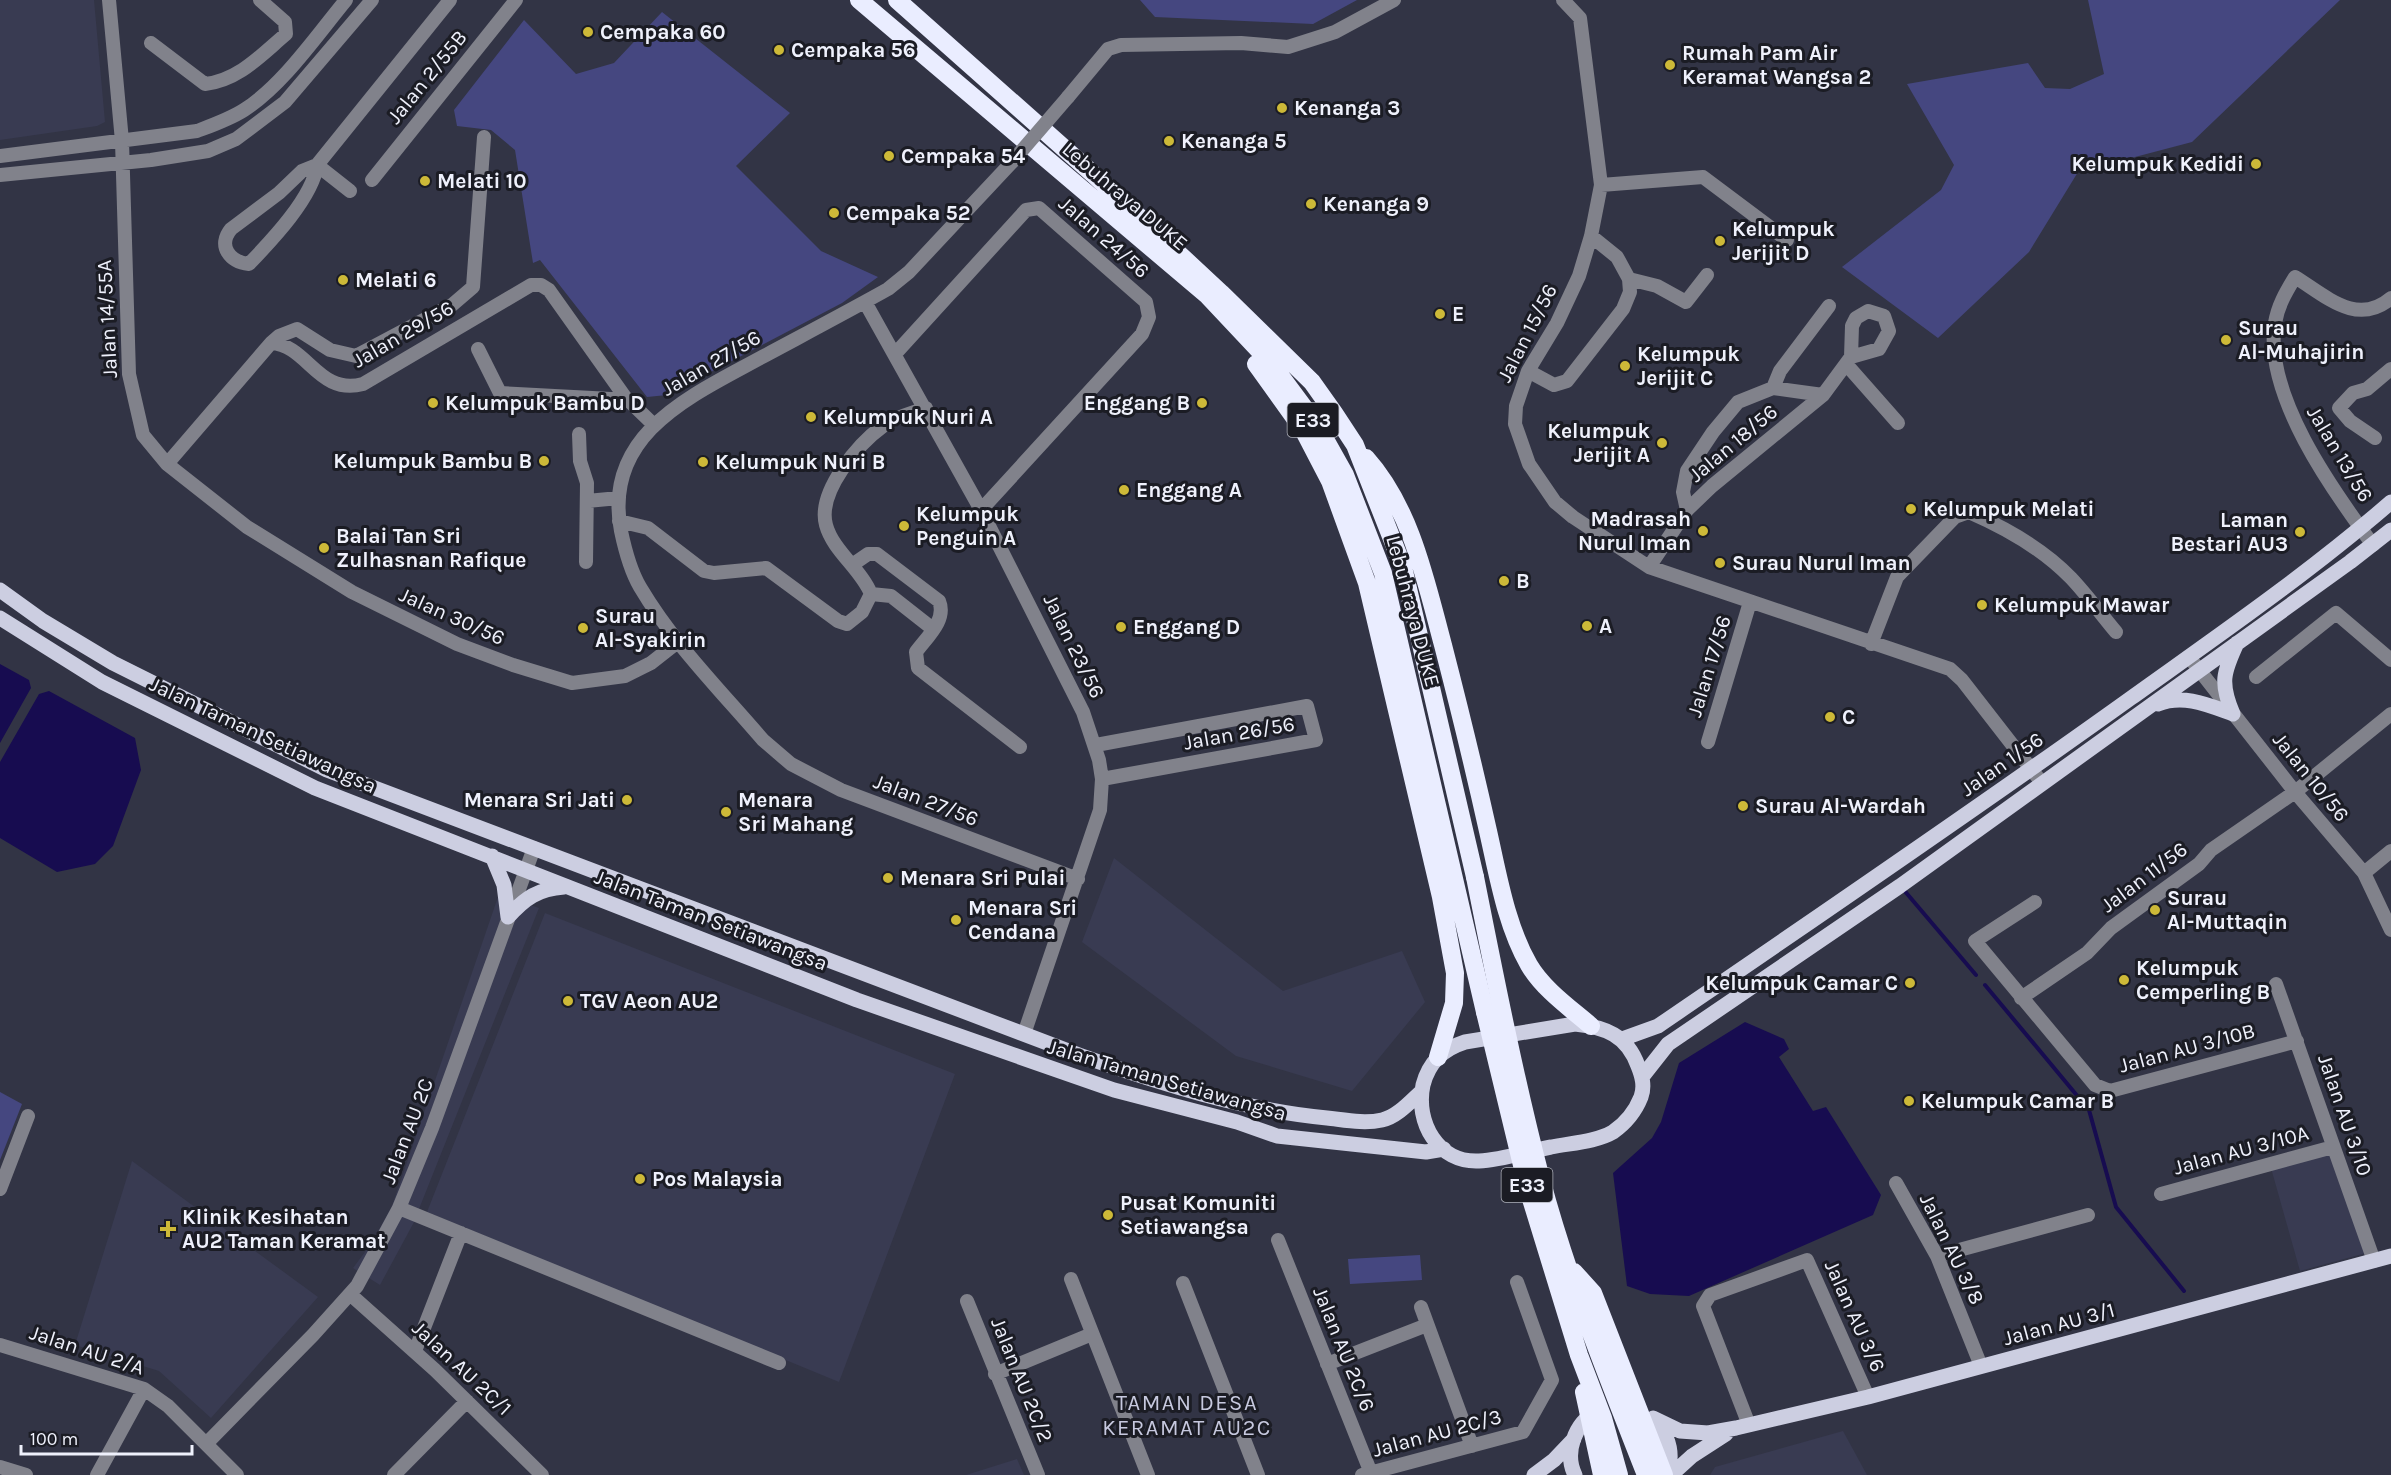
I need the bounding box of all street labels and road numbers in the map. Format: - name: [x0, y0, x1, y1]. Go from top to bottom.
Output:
- street label: Jalan 2/55B: [382, 25, 472, 129]
- street label: Lebuhraya DUKE: [1058, 137, 1192, 255]
- street label: Jalan 24/56: [1054, 191, 1154, 283]
- street label: Jalan 14/55A: [92, 259, 122, 379]
- street label: Jalan 15/56: [1492, 280, 1562, 386]
- street label: Jalan 29/56: [348, 295, 458, 373]
- street label: Jalan 27/56: [657, 325, 765, 401]
- street label: Jalan 18/56: [1684, 399, 1782, 487]
- street label: Jalan 13/56: [2302, 402, 2378, 506]
- road number: E33: [1288, 403, 1338, 437]
- street label: Lebuhraya DUKE: [1381, 533, 1445, 689]
- street label: Jalan 30/56: [396, 582, 508, 650]
- street label: Jalan 23/56: [1039, 590, 1109, 702]
- street label: Jalan 17/56: [1682, 612, 1736, 720]
- street label: Jalan Taman Setiawangsa: [146, 672, 380, 798]
- street label: Jalan 26/56: [1182, 711, 1296, 755]
- street label: Jalan 1/56: [1956, 727, 2048, 801]
- street label: Jalan 10/56: [2268, 728, 2354, 826]
- street label: Jalan 27/56: [870, 769, 982, 831]
- street label: Jalan 11/56: [2096, 837, 2192, 917]
- street label: Jalan Taman Setiawangsa: [591, 864, 831, 976]
- street label: Jalan AU 3/10B: [2116, 1018, 2258, 1078]
- street label: Jalan Taman Setiawangsa: [1045, 1034, 1289, 1126]
- street label: Jalan AU 3/10: [2313, 1051, 2377, 1179]
- street label: Jalan AU 2C: [376, 1075, 438, 1187]
- street label: Jalan AU 3/10A: [2171, 1120, 2311, 1180]
- road number: E33: [1502, 1168, 1552, 1202]
- street label: Jalan AU 3/8: [1915, 1190, 1989, 1308]
- street label: Jalan AU 3/6: [1820, 1257, 1890, 1375]
- street label: Jalan AU 2C/6: [1308, 1283, 1380, 1415]
- street label: Jalan AU 3/1: [2001, 1298, 2117, 1350]
- street label: Jalan AU 2C/2: [986, 1314, 1058, 1446]
- street label: Jalan AU 2C/1: [407, 1316, 517, 1420]
- street label: Jalan AU 2/A: [27, 1320, 147, 1380]
- street label: Jalan AU 2C/3: [1370, 1404, 1504, 1462]

